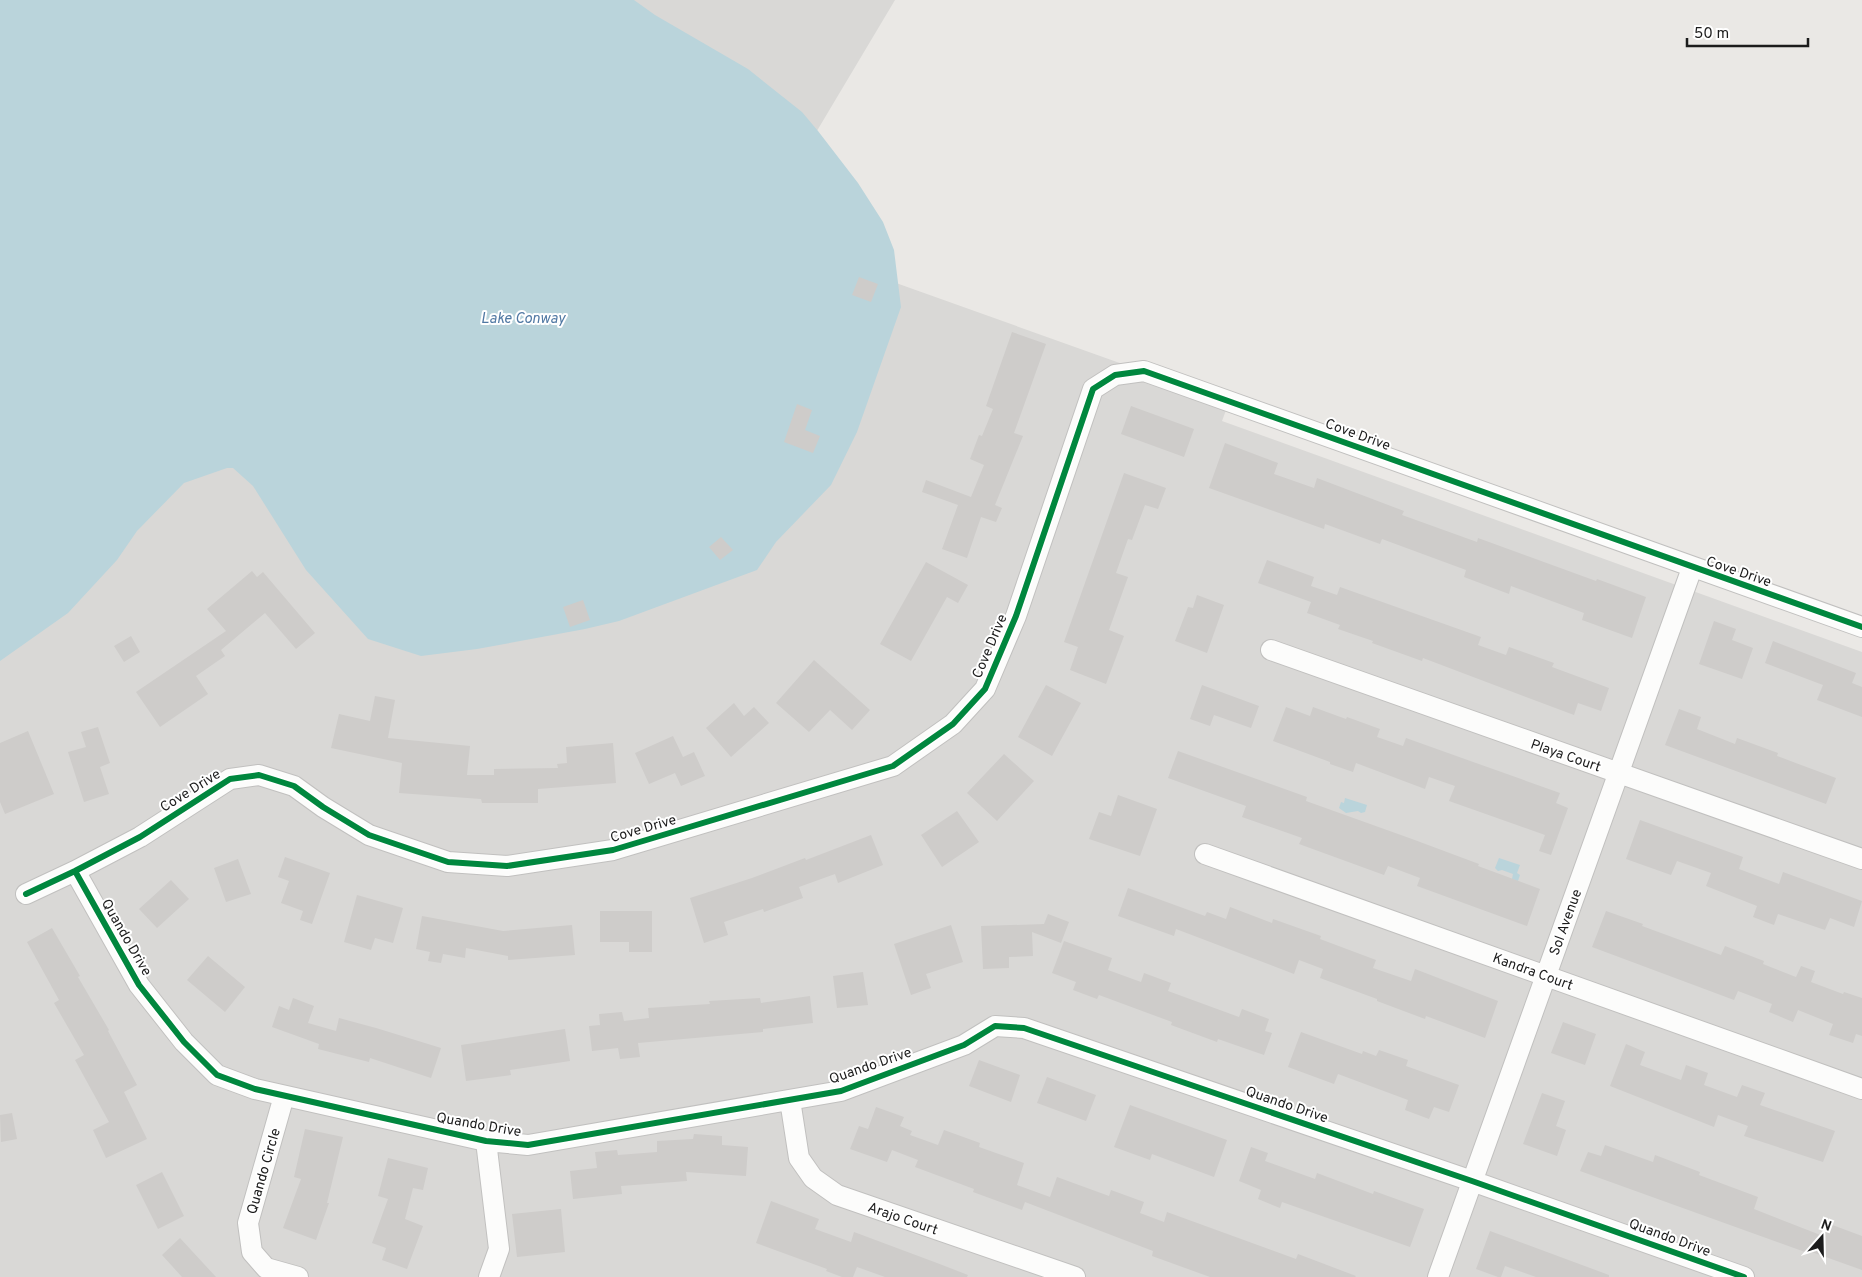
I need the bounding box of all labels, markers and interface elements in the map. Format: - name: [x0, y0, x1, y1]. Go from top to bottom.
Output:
- scale bar: [1687, 15, 1808, 47]
- text: 50 m: [1694, 25, 1729, 44]
- water label: Lake Conway: [481, 310, 566, 329]
- street label: Cove Drive: [1323, 416, 1392, 455]
- street label: Cove Drive: [1704, 553, 1773, 592]
- street label: Cove Drive: [969, 612, 1011, 681]
- street label: Playa Court: [1528, 736, 1603, 776]
- street label: Cove Drive: [157, 766, 224, 816]
- street label: Cove Drive: [608, 812, 678, 847]
- street label: Sol Avenue: [1547, 887, 1586, 958]
- street label: Quando Drive: [97, 896, 155, 979]
- street label: Kandra Court: [1490, 950, 1575, 995]
- street label: Quando Drive: [827, 1044, 914, 1088]
- street label: Quando Drive: [1243, 1083, 1330, 1127]
- street label: Quando Drive: [435, 1110, 523, 1141]
- street label: Quando Circle: [244, 1126, 285, 1216]
- street label: Arajo Court: [865, 1200, 940, 1239]
- north arrow: [1797, 1212, 1847, 1262]
- street label: Quando Drive: [1626, 1216, 1713, 1261]
- text: N: [1818, 1216, 1834, 1236]

